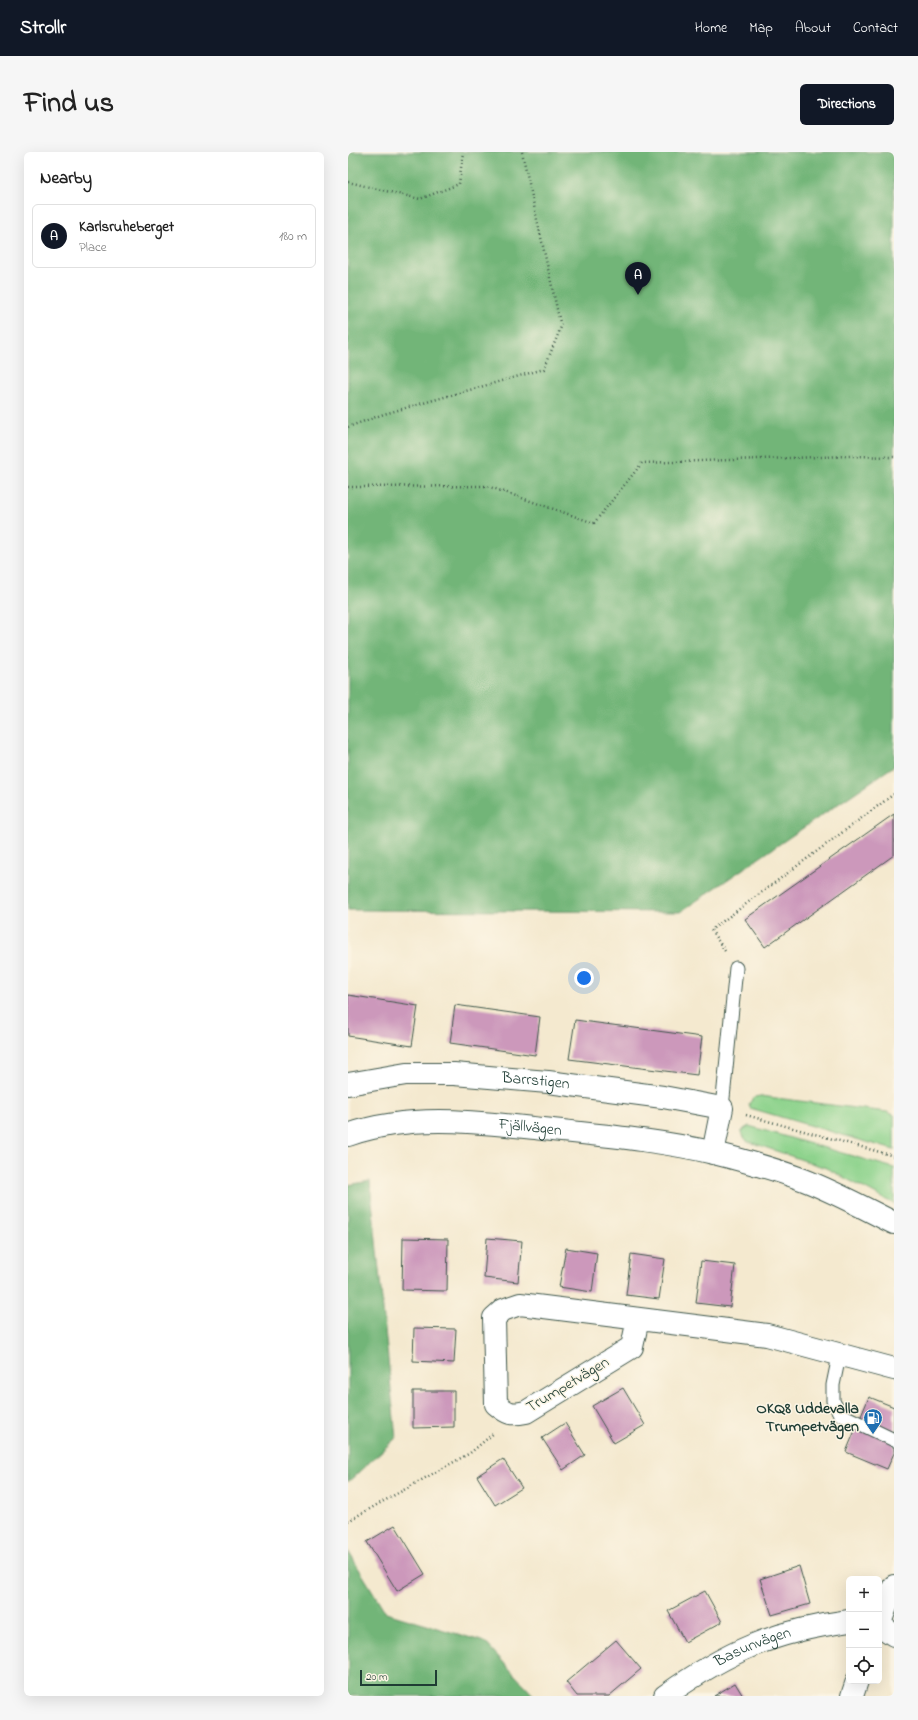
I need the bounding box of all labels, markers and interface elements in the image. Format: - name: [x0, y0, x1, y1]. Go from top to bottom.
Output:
- text: Strollr: [20, 15, 66, 42]
- text: Home: [695, 18, 727, 39]
- text: Map: [749, 18, 773, 39]
- text: About: [795, 18, 831, 39]
- text: Contact: [853, 18, 898, 39]
- text: Find us: [24, 84, 114, 125]
- button: Directions: [800, 84, 894, 125]
- text: Nearby: [40, 166, 92, 191]
- text: Karlsruheberget: [79, 216, 174, 238]
- text: A: [50, 227, 58, 246]
- text: 180 m: [279, 227, 307, 246]
- text: Place: [79, 238, 107, 257]
- pin: A: [625, 262, 651, 295]
- your location: [574, 968, 594, 988]
- street label: Barrstigen: [500, 1066, 571, 1097]
- street label: Fjällvägen: [496, 1112, 563, 1143]
- street label: Trumpetvägen: [522, 1351, 614, 1419]
- place label: OKQ8 Uddevalla Trumpetvägen: [756, 1397, 859, 1440]
- fuel station icon: OKQ8 Uddevalla Trumpetvägen: [862, 1407, 884, 1435]
- map controls: [846, 1576, 882, 1684]
- button: +: [846, 1576, 882, 1612]
- button: −: [846, 1612, 882, 1648]
- street label: Basunvägen: [709, 1621, 794, 1674]
- button: locate: [846, 1648, 882, 1684]
- scale bar: [360, 1668, 437, 1687]
- text: 20 m: [366, 1669, 388, 1685]

